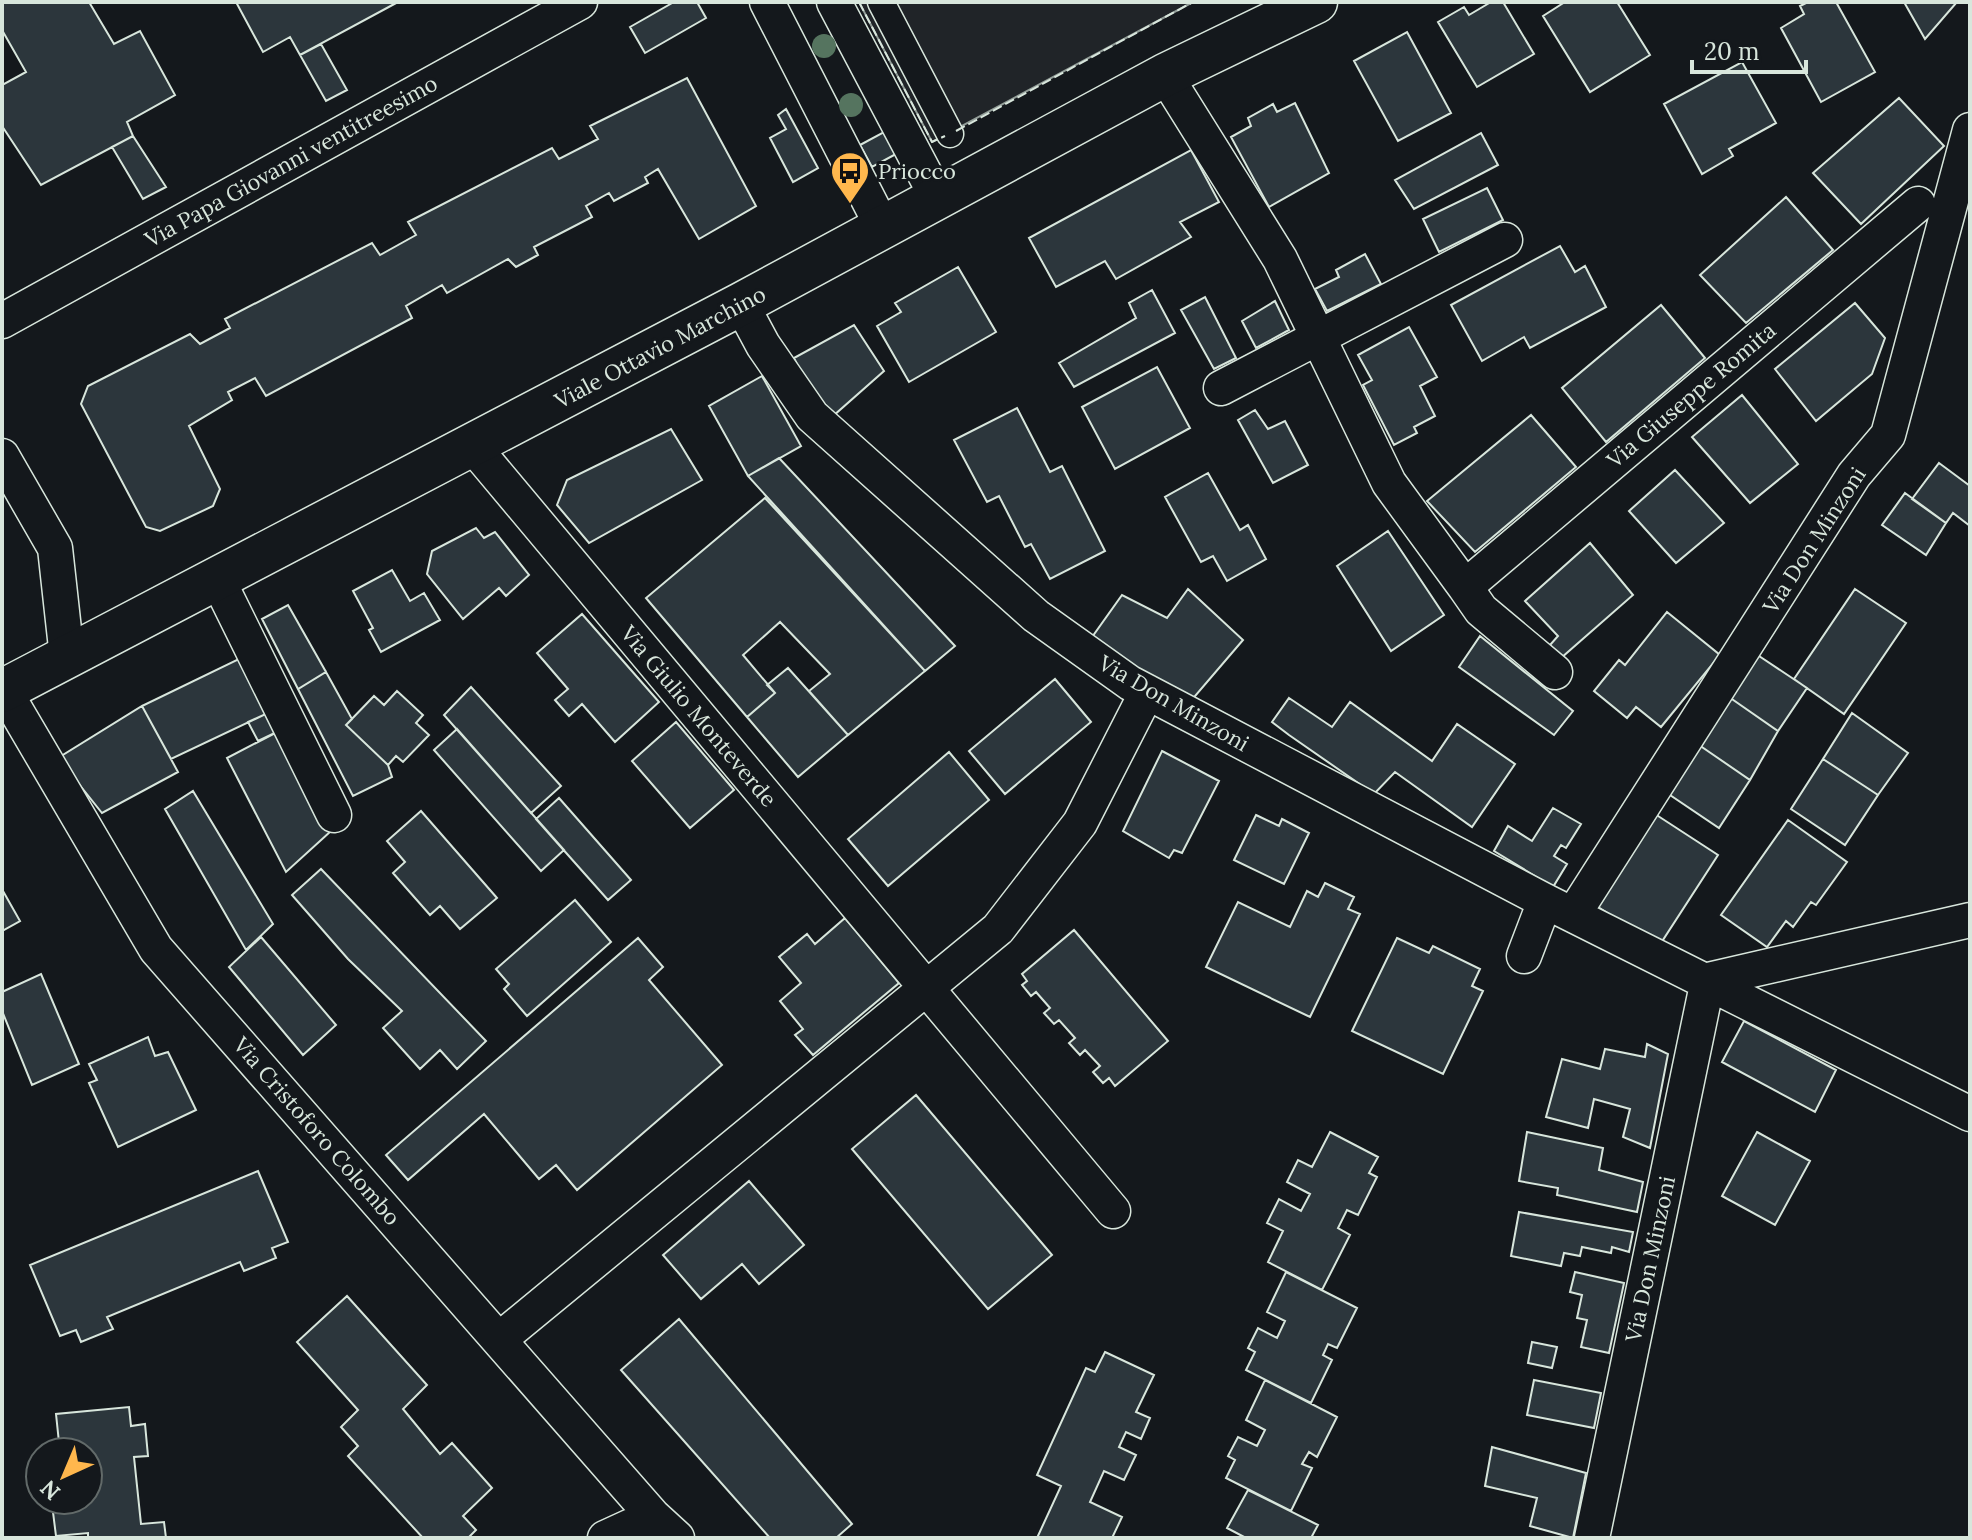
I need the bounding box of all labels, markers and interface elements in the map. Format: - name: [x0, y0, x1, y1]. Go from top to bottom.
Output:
- scale bar: [1692, 24, 1806, 74]
- text: 20 m: [1704, 36, 1760, 67]
- street label: Via Papa Giovanni ventitreesimo: [139, 69, 442, 254]
- bus stop icon: Priocco: [829, 150, 871, 205]
- place label: Priocco: [878, 157, 956, 185]
- street label: Viale Ottavio Marchino: [549, 279, 770, 415]
- street label: Via Giuseppe Romita: [1600, 316, 1781, 475]
- street label: Via Don Minzoni: [1756, 462, 1872, 619]
- street label: Via Giulio Monteverde: [614, 619, 783, 812]
- street label: Via Don Minzoni: [1093, 648, 1254, 757]
- street label: Via Cristoforo Colombo: [227, 1030, 406, 1231]
- street label: Via Don Minzoni: [1619, 1173, 1681, 1346]
- north arrow: [24, 1436, 104, 1516]
- text: N: [34, 1474, 66, 1506]

